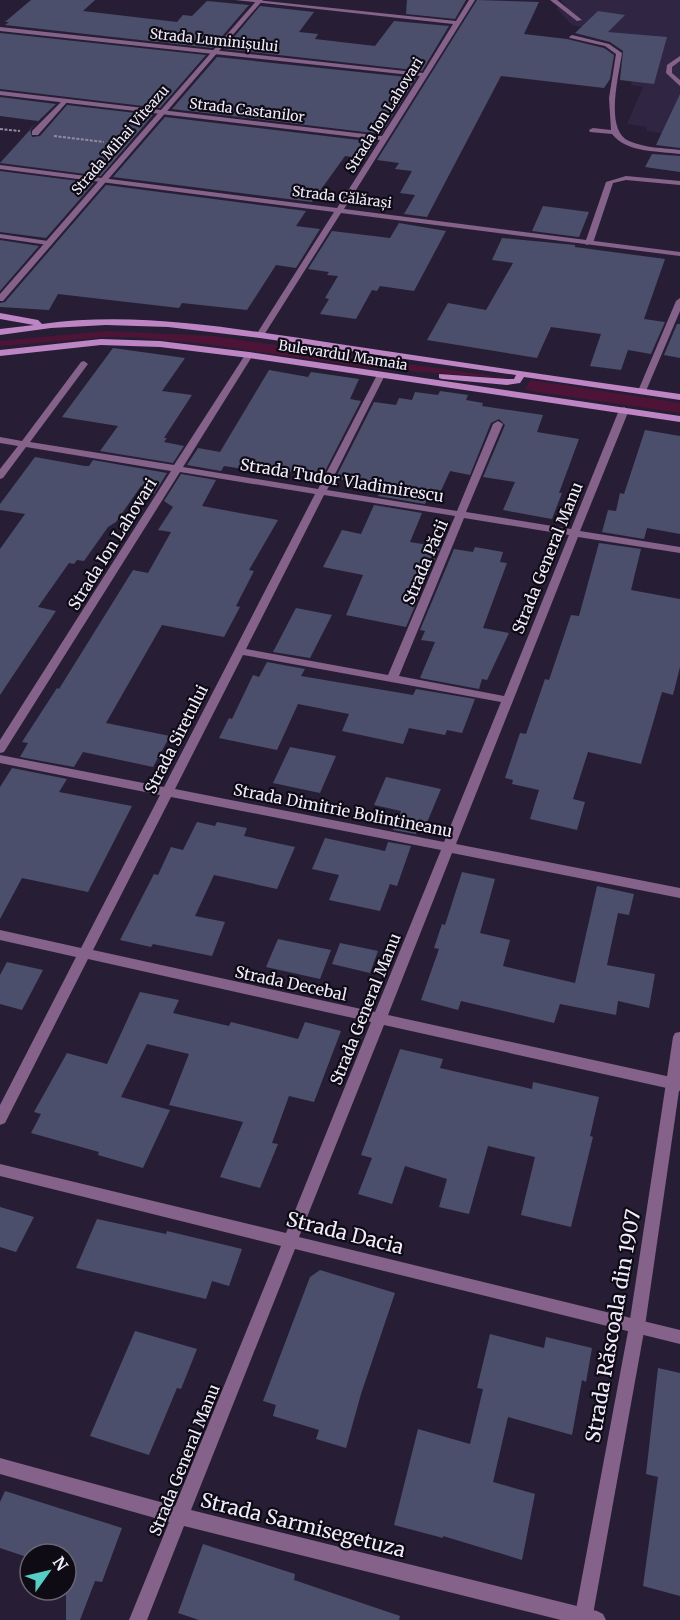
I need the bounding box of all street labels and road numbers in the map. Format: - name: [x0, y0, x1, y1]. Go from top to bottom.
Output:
- street label: Strada Luminișului: [149, 24, 280, 56]
- street label: Strada Ion Lahovari: [341, 54, 427, 176]
- street label: Strada Mihai Viteazu: [67, 81, 173, 199]
- street label: Strada Castanilor: [188, 94, 306, 126]
- street label: Strada Călărași: [291, 182, 393, 212]
- street label: Bulevardul Mamaia: [277, 336, 409, 374]
- street label: Strada Tudor Vladimirescu: [239, 454, 445, 506]
- street label: Strada Ion Lahovari: [63, 474, 161, 614]
- street label: Strada General Manu: [507, 479, 587, 637]
- street label: Strada Păcii: [398, 516, 452, 608]
- street label: Strada Siretului: [140, 681, 212, 797]
- street label: Strada Dimitrie Bolintineanu: [232, 779, 454, 841]
- street label: Strada General Manu: [325, 930, 405, 1088]
- street label: Strada Decebal: [233, 961, 349, 1005]
- street label: Strada Dacia: [284, 1206, 407, 1259]
- street label: Strada Răscoala din 1907: [580, 1207, 645, 1445]
- street label: Strada General Manu: [144, 1381, 224, 1539]
- street label: Strada Sarmisegetuza: [198, 1487, 408, 1562]

